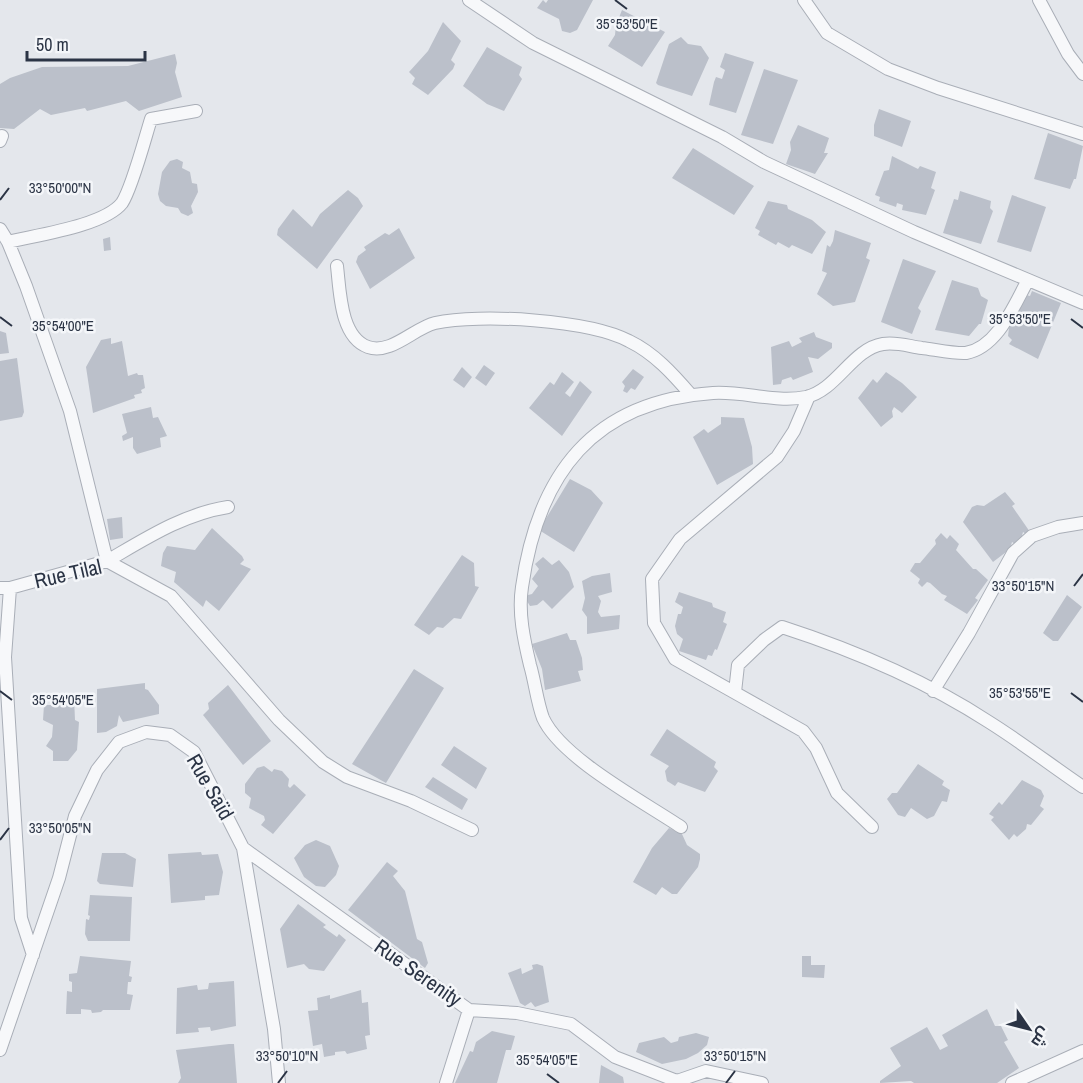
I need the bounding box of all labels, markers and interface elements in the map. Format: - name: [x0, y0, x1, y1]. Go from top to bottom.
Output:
- text: 35°53'50"E: [596, 13, 658, 34]
- scale bar: [27, 24, 146, 62]
- text: 50 m: [36, 32, 69, 57]
- text: 33°50'00"N: [29, 177, 91, 198]
- text: 35°53'50"E: [989, 308, 1051, 329]
- text: 35°54'00"E: [32, 315, 94, 336]
- street label: Rue Tilal: [31, 552, 104, 595]
- text: 33°50'15"N: [992, 575, 1054, 596]
- text: 35°53'55"E: [989, 682, 1051, 703]
- text: 35°54'05"E: [32, 689, 94, 710]
- street label: Rue Saïd: [180, 748, 241, 825]
- text: 33°50'05"N: [29, 817, 91, 838]
- street label: Rue Serenity: [369, 932, 468, 1014]
- north arrow: [999, 999, 1059, 1059]
- text: ش: [1026, 1023, 1056, 1052]
- text: 33°50'10"N: [256, 1045, 318, 1066]
- text: 33°50'15"N: [704, 1045, 766, 1066]
- text: 35°54'05"E: [516, 1049, 578, 1070]

